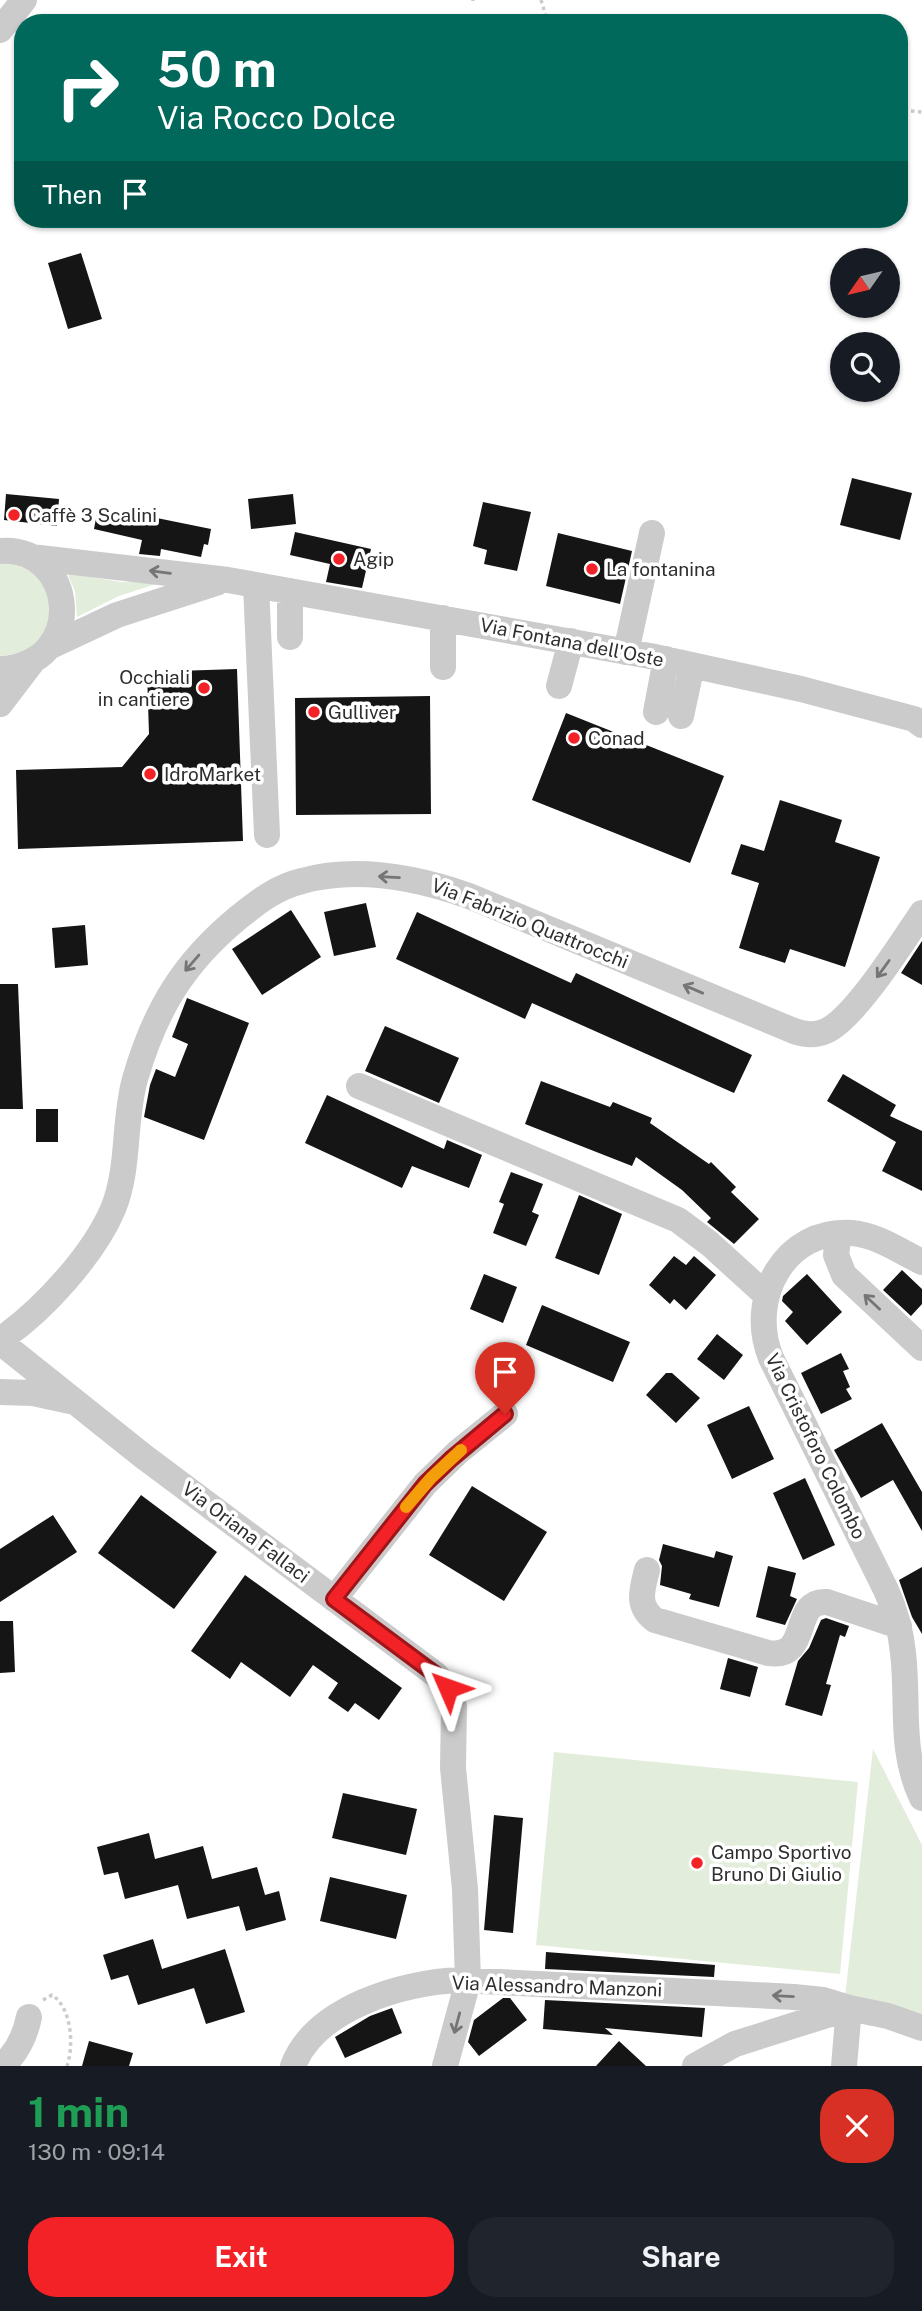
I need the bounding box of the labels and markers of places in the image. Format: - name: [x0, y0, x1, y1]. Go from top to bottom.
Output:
- place label: Caffè 3 Scalini: [28, 504, 157, 526]
- marker: Caffè 3 Scalini: [6, 507, 22, 523]
- place label: Agip: [353, 548, 394, 570]
- marker: Agip: [331, 551, 347, 567]
- place label: La fontanina: [606, 558, 716, 580]
- marker: La fontanina: [584, 561, 600, 577]
- place label: Occhiali in cantiere: [98, 666, 190, 710]
- marker: Occhiali in cantiere: [196, 680, 212, 696]
- place label: Gulliver: [328, 701, 397, 723]
- marker: Gulliver: [306, 704, 322, 720]
- place label: Conad: [588, 727, 645, 749]
- marker: Conad: [566, 730, 582, 746]
- place label: IdroMarket: [164, 763, 261, 785]
- marker: IdroMarket: [142, 766, 158, 782]
- pin: [475, 1342, 535, 1414]
- place label: Campo Sportivo Bruno Di Giulio: [711, 1841, 852, 1885]
- marker: Campo Sportivo Bruno Di Giulio: [689, 1855, 705, 1871]

